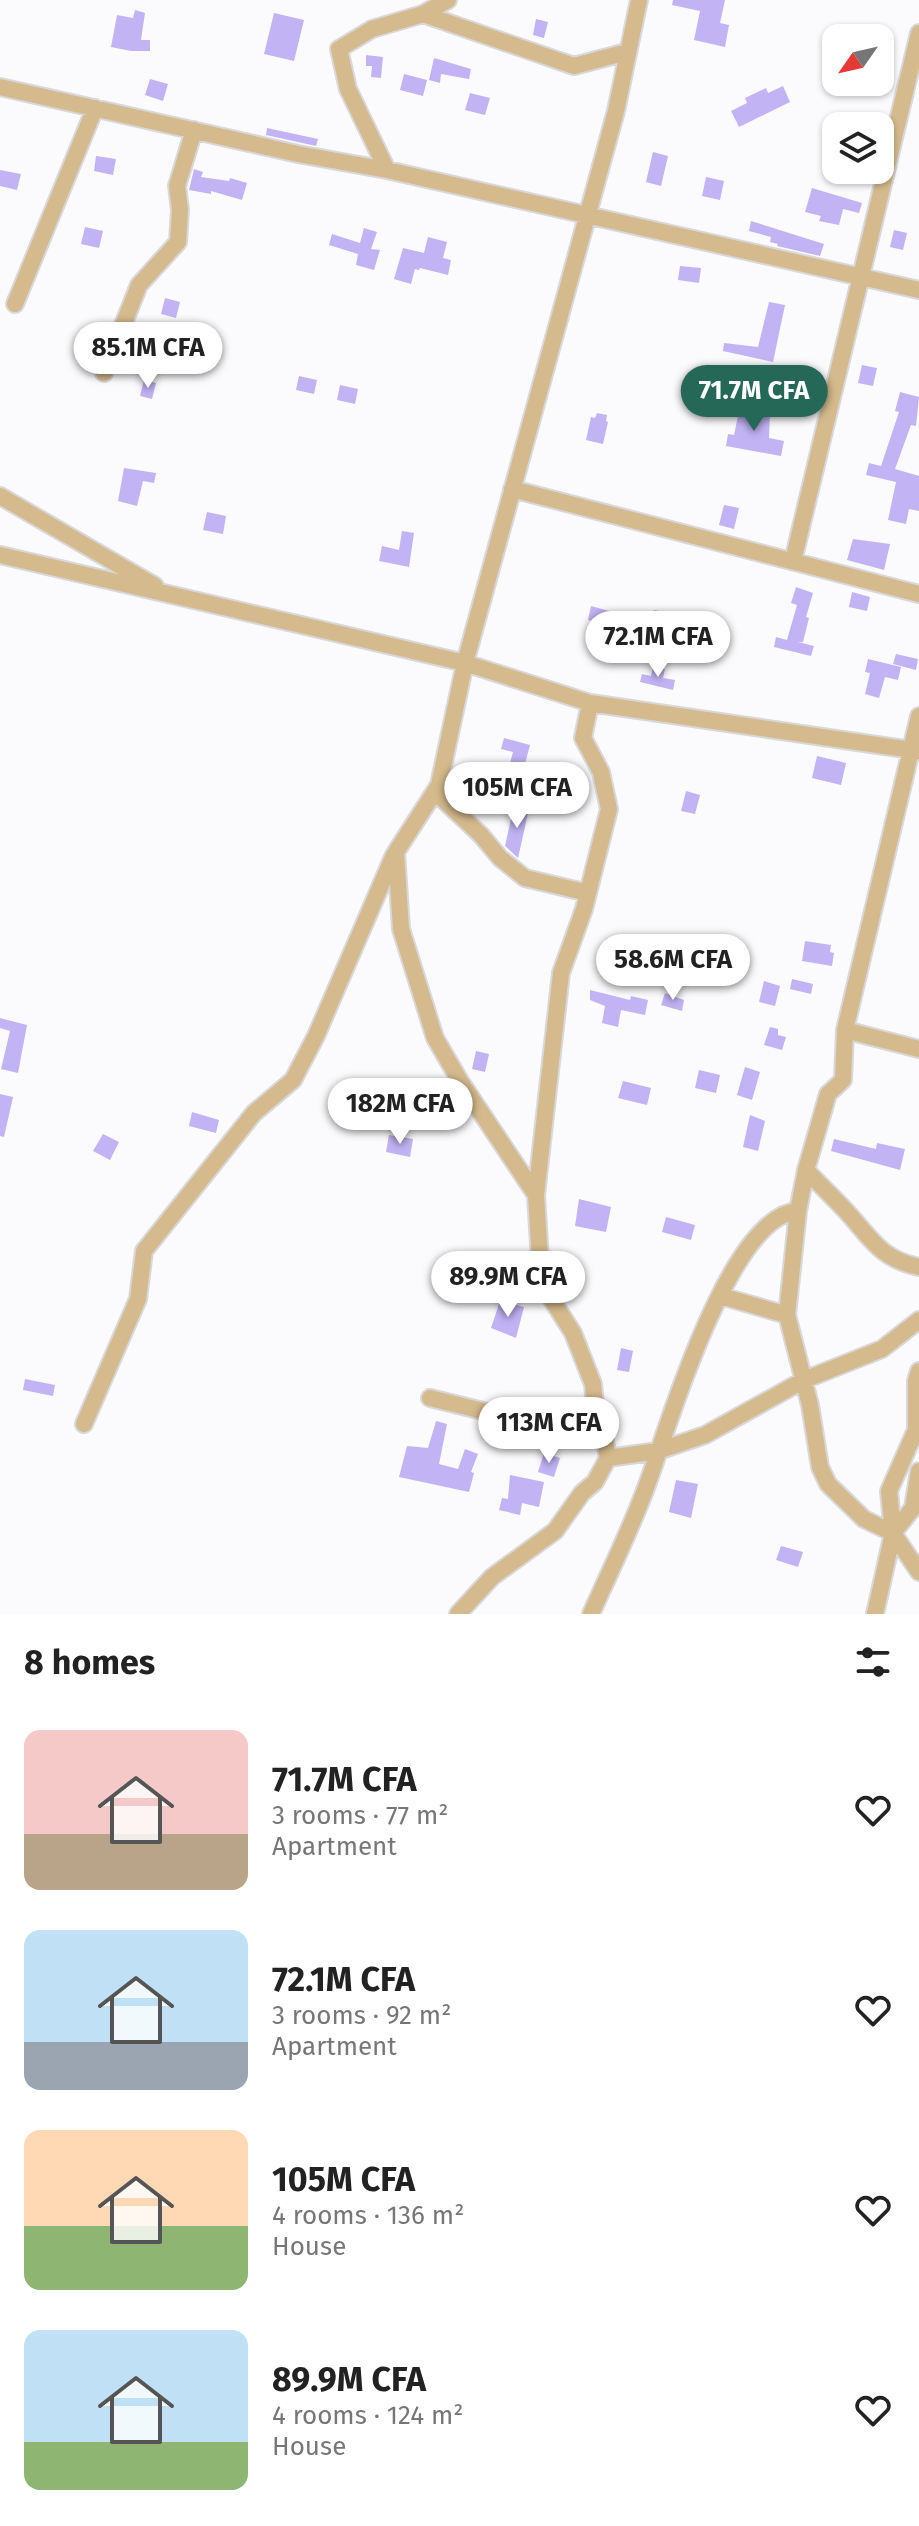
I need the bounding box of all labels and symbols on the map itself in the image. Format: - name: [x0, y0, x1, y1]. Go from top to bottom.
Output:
- north arrow: [822, 24, 894, 96]
- pin: 85.1M CFA: [56, 322, 240, 390]
- pin: 71.7M CFA: [662, 365, 846, 433]
- pin: 72.1M CFA: [566, 611, 750, 679]
- pin: 105M CFA: [434, 762, 600, 830]
- pin: 58.6M CFA: [581, 934, 765, 1002]
- pin: 182M CFA: [317, 1078, 483, 1146]
- pin: 89.9M CFA: [416, 1251, 600, 1319]
- pin: 113M CFA: [466, 1397, 632, 1465]

